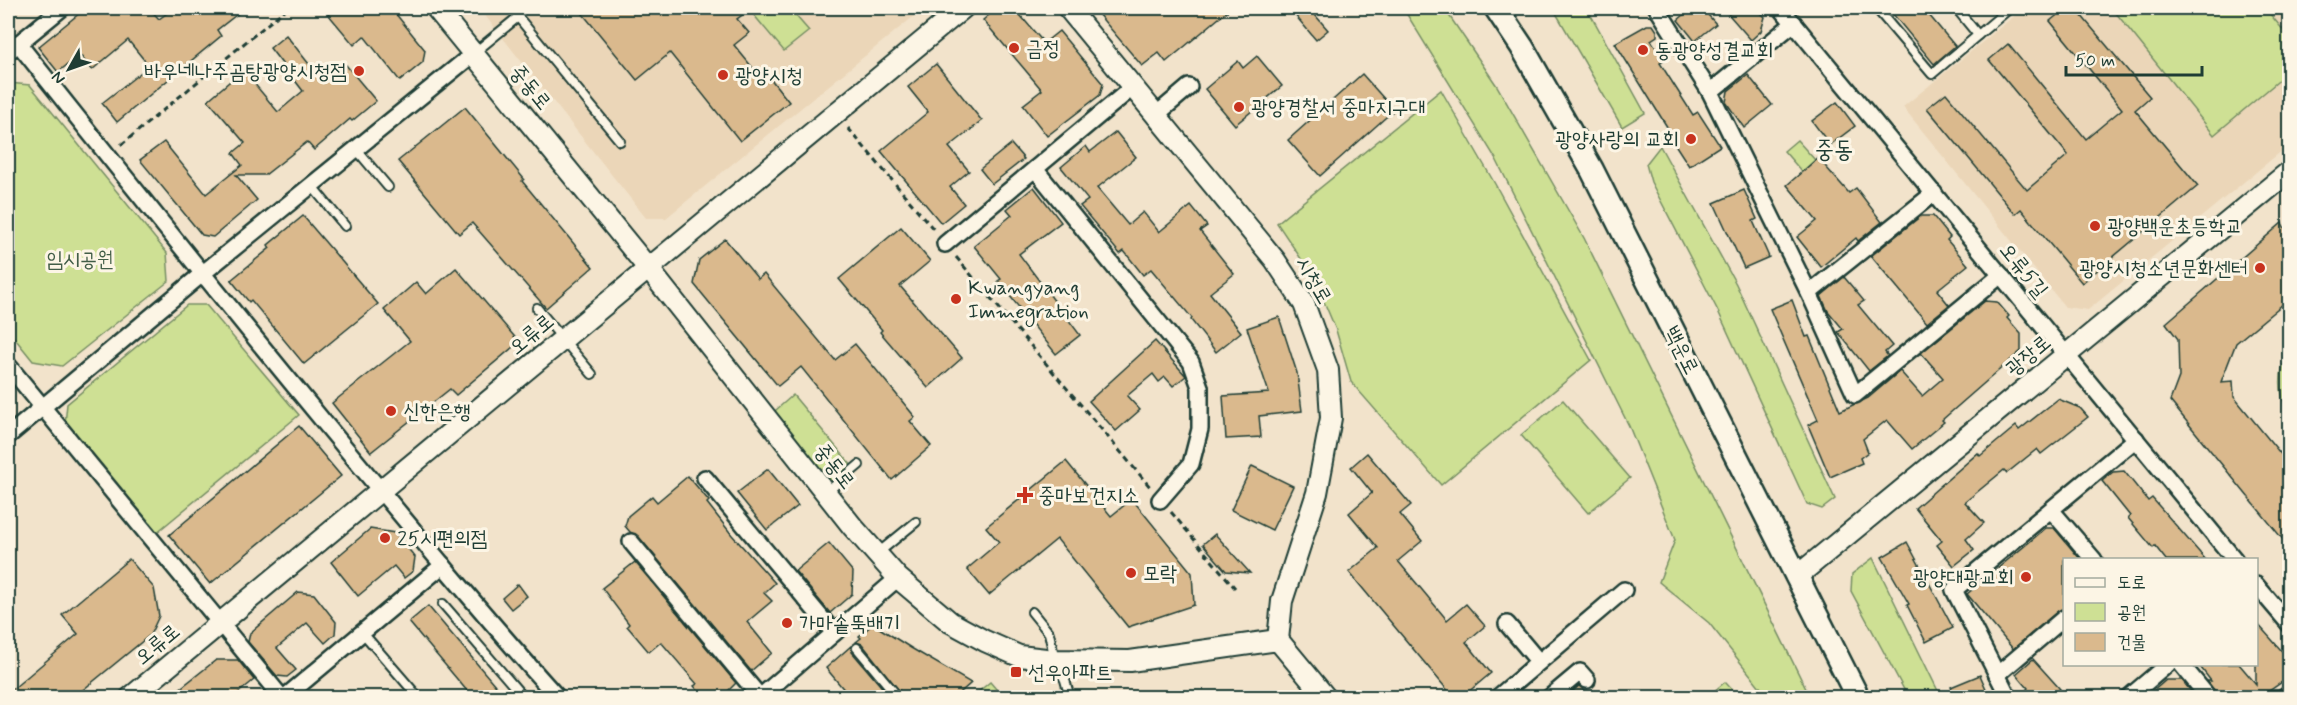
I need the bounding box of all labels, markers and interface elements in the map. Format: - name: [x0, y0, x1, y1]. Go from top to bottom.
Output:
- place label: 금정: [1026, 35, 1060, 63]
- place label: 동광양성결교회: [1655, 37, 1773, 65]
- north arrow: [39, 39, 99, 99]
- scale bar: [2066, 39, 2202, 77]
- marker: 금정: [1007, 41, 1021, 55]
- marker: 동광양성결교회: [1636, 43, 1650, 57]
- text: 50 m: [2075, 49, 2115, 73]
- place label: 바우네나주곰탕광양시청점: [144, 58, 347, 86]
- street label: 중동로: [503, 59, 557, 116]
- place label: 광양시청: [735, 62, 803, 90]
- marker: 바우네나주곰탕광양시청점: [352, 64, 366, 78]
- text: N: [47, 67, 70, 89]
- marker: 광양시청: [716, 68, 730, 82]
- place label: 광양경찰서 중마지구대: [1251, 94, 1426, 122]
- marker: 광양경찰서 중마지구대: [1232, 100, 1246, 114]
- place label: 광양사랑의 교회: [1555, 126, 1679, 154]
- marker: 광양사랑의 교회: [1684, 132, 1698, 146]
- district label: 중동: [1815, 135, 1853, 166]
- place label: 광양백운초등학교: [2107, 213, 2242, 241]
- marker: 광양백운초등학교: [2088, 219, 2102, 233]
- street label: 오류5길: [1992, 237, 2054, 304]
- park label: 임시공원: [46, 246, 114, 274]
- street label: 시청로: [1288, 252, 1338, 309]
- place label: 광양시청소년문화센터: [2079, 255, 2248, 283]
- marker: 광양시청소년문화센터: [2253, 261, 2267, 275]
- place label: Kwangyang Immegration: [968, 274, 1089, 327]
- marker: Kwangyang Immegration: [949, 292, 963, 306]
- street label: 오류로: [503, 308, 560, 362]
- street label: 백운로: [1657, 322, 1705, 379]
- street label: 광장로: [2000, 329, 2057, 383]
- place label: 신한은행: [403, 398, 471, 426]
- marker: 신한은행: [384, 404, 398, 418]
- street label: 중동로: [808, 438, 861, 495]
- place label: 중마보건지소: [1038, 482, 1139, 510]
- marker: 중마보건지소: [1016, 486, 1034, 504]
- place label: 25시편의점: [397, 525, 487, 553]
- marker: 25시편의점: [378, 531, 392, 545]
- legend: [2063, 558, 2258, 666]
- place label: 모락: [1143, 560, 1177, 588]
- place label: 광양대광교회: [1913, 564, 2014, 592]
- marker: 모락: [1124, 566, 1138, 580]
- marker: 광양대광교회: [2019, 570, 2033, 584]
- text: 도로: [2117, 571, 2146, 595]
- text: 공원: [2117, 601, 2146, 625]
- place label: 가마솥뚝배기: [799, 610, 900, 638]
- marker: 가마솥뚝배기: [780, 616, 794, 630]
- street label: 오류로: [129, 618, 186, 672]
- text: 건물: [2117, 631, 2146, 655]
- place label: 선우아파트: [1028, 659, 1113, 687]
- marker: 선우아파트: [1009, 665, 1023, 679]

